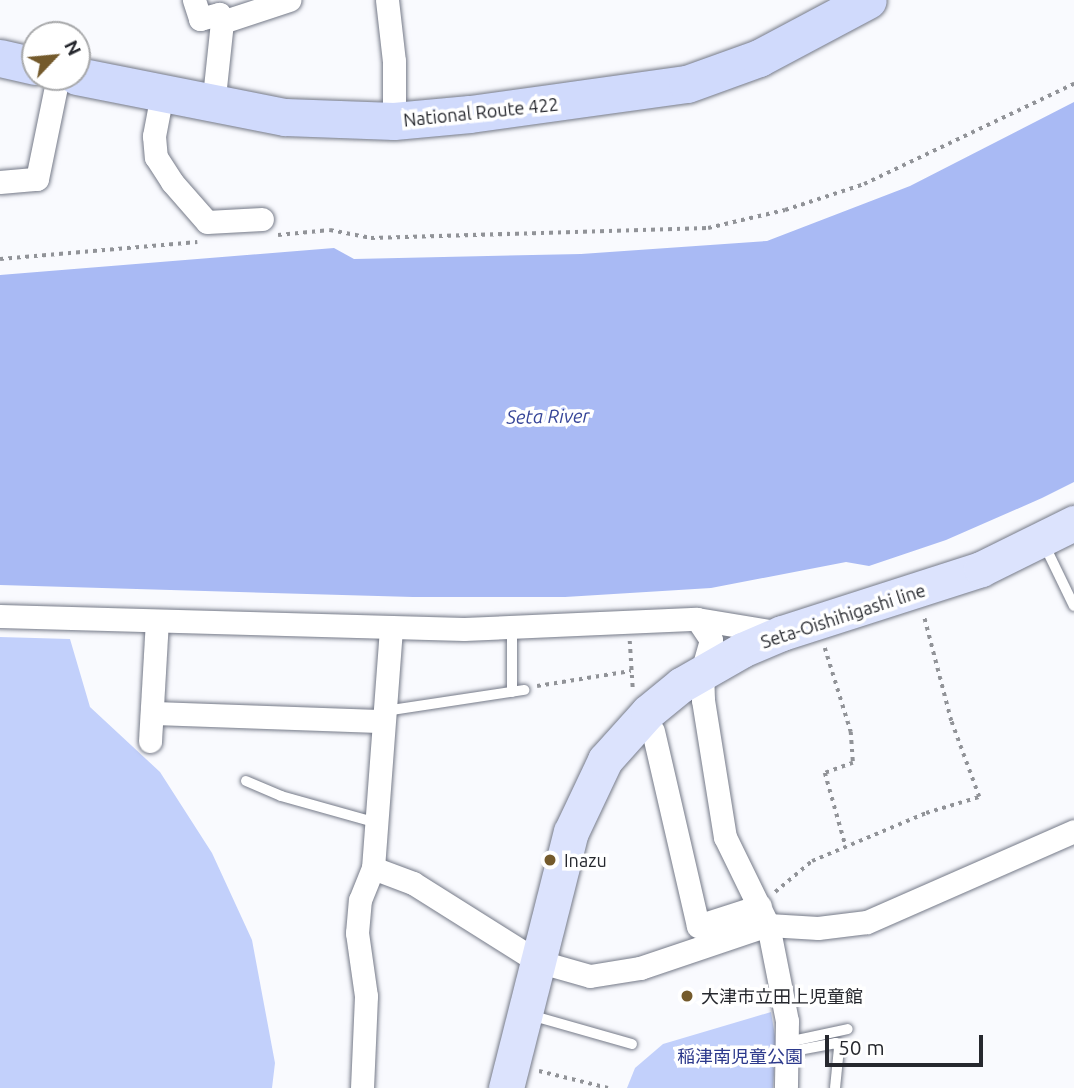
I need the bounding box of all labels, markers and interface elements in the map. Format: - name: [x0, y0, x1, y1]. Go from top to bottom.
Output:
- north arrow: [21, 21, 91, 91]
- text: N: [60, 36, 86, 59]
- street label: National Route 422: [402, 93, 560, 131]
- water label: Seta River: [506, 405, 590, 429]
- street label: Seta-Oishihigashi line: [758, 579, 928, 653]
- place label: Inazu: [564, 849, 607, 871]
- marker: Inazu: [542, 852, 558, 868]
- place label: 大津市立田上児童館: [701, 985, 863, 1007]
- marker: 大津市立田上児童館: [679, 988, 695, 1004]
- scale bar: [829, 1021, 986, 1066]
- text: 50 m: [838, 1035, 885, 1059]
- park label: 稲津南児童公園: [677, 1045, 803, 1067]

